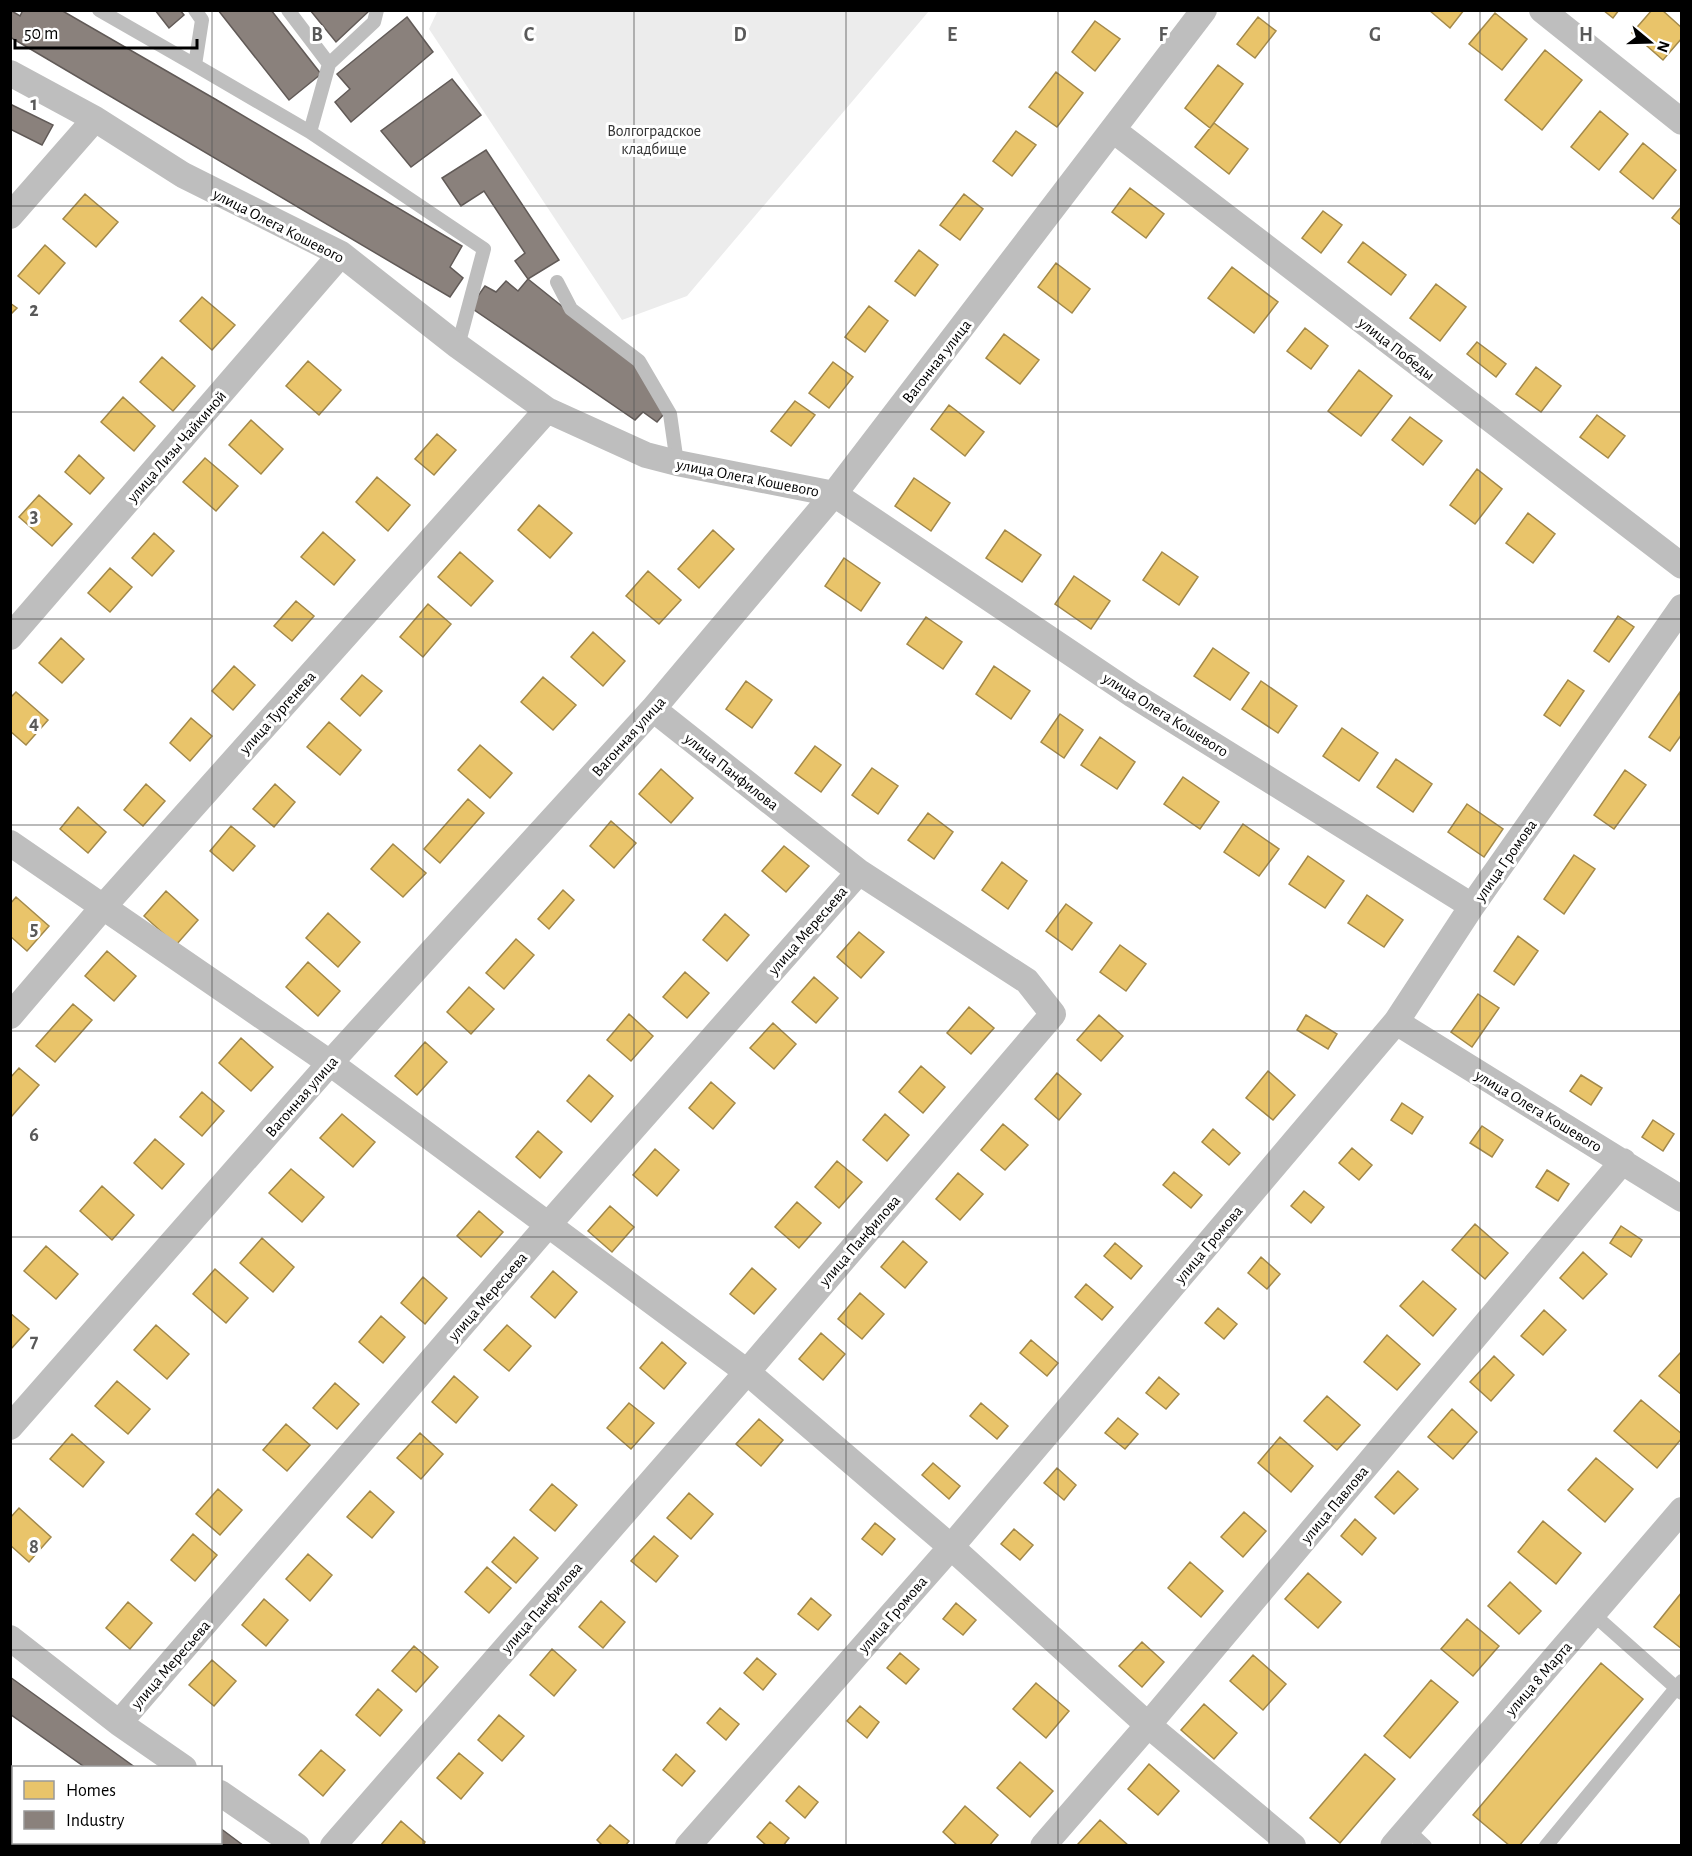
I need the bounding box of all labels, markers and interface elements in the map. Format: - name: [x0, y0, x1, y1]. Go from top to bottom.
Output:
- scale bar: [15, 12, 196, 50]
- north arrow: [1620, 12, 1680, 72]
- text: 50 m: [24, 25, 58, 43]
- text: B: [311, 25, 323, 45]
- text: C: [524, 25, 535, 45]
- text: D: [733, 25, 747, 45]
- text: E: [947, 25, 957, 45]
- text: F: [1158, 25, 1168, 45]
- text: G: [1369, 25, 1381, 45]
- text: H: [1579, 25, 1593, 45]
- text: N: [1654, 39, 1673, 54]
- text: 1: [30, 94, 38, 114]
- park label: Волгоградское кладбище: [607, 123, 701, 157]
- street label: улица Олега Кошевого: [209, 185, 347, 267]
- text: 2: [29, 300, 39, 320]
- street label: улица Победы: [1354, 314, 1438, 384]
- street label: Вагонная улица: [899, 317, 975, 407]
- street label: улица Лизы Чайкиной: [123, 388, 230, 507]
- street label: улица Олега Кошевого: [674, 456, 821, 501]
- text: 3: [30, 506, 38, 526]
- street label: улица Тургенева: [236, 668, 320, 759]
- street label: улица Олега Кошевого: [1098, 669, 1231, 761]
- street label: Вагонная улица: [589, 694, 669, 780]
- text: 4: [29, 713, 39, 733]
- street label: улица Панфилова: [680, 730, 781, 814]
- street label: улица Громова: [1471, 817, 1541, 906]
- street label: улица Мересьева: [764, 883, 851, 979]
- text: 5: [30, 919, 38, 939]
- street label: Вагонная улица: [262, 1053, 342, 1141]
- street label: улица Олега Кошевого: [1471, 1066, 1605, 1156]
- text: 6: [29, 1125, 39, 1145]
- street label: улица Панфилова: [816, 1192, 904, 1291]
- street label: улица Громова: [1171, 1203, 1246, 1288]
- street label: улица Мересьева: [444, 1249, 531, 1345]
- text: 7: [30, 1331, 39, 1351]
- street label: улица Павлова: [1297, 1463, 1372, 1548]
- text: 8: [29, 1537, 39, 1557]
- street label: улица Панфилова: [498, 1559, 586, 1658]
- street label: улица Громова: [855, 1573, 931, 1657]
- street label: улица Мересьева: [127, 1617, 214, 1713]
- street label: улица 8 Марта: [1502, 1639, 1576, 1720]
- legend: [12, 1766, 222, 1844]
- text: Homes: [66, 1782, 116, 1800]
- text: Industry: [66, 1812, 125, 1830]

